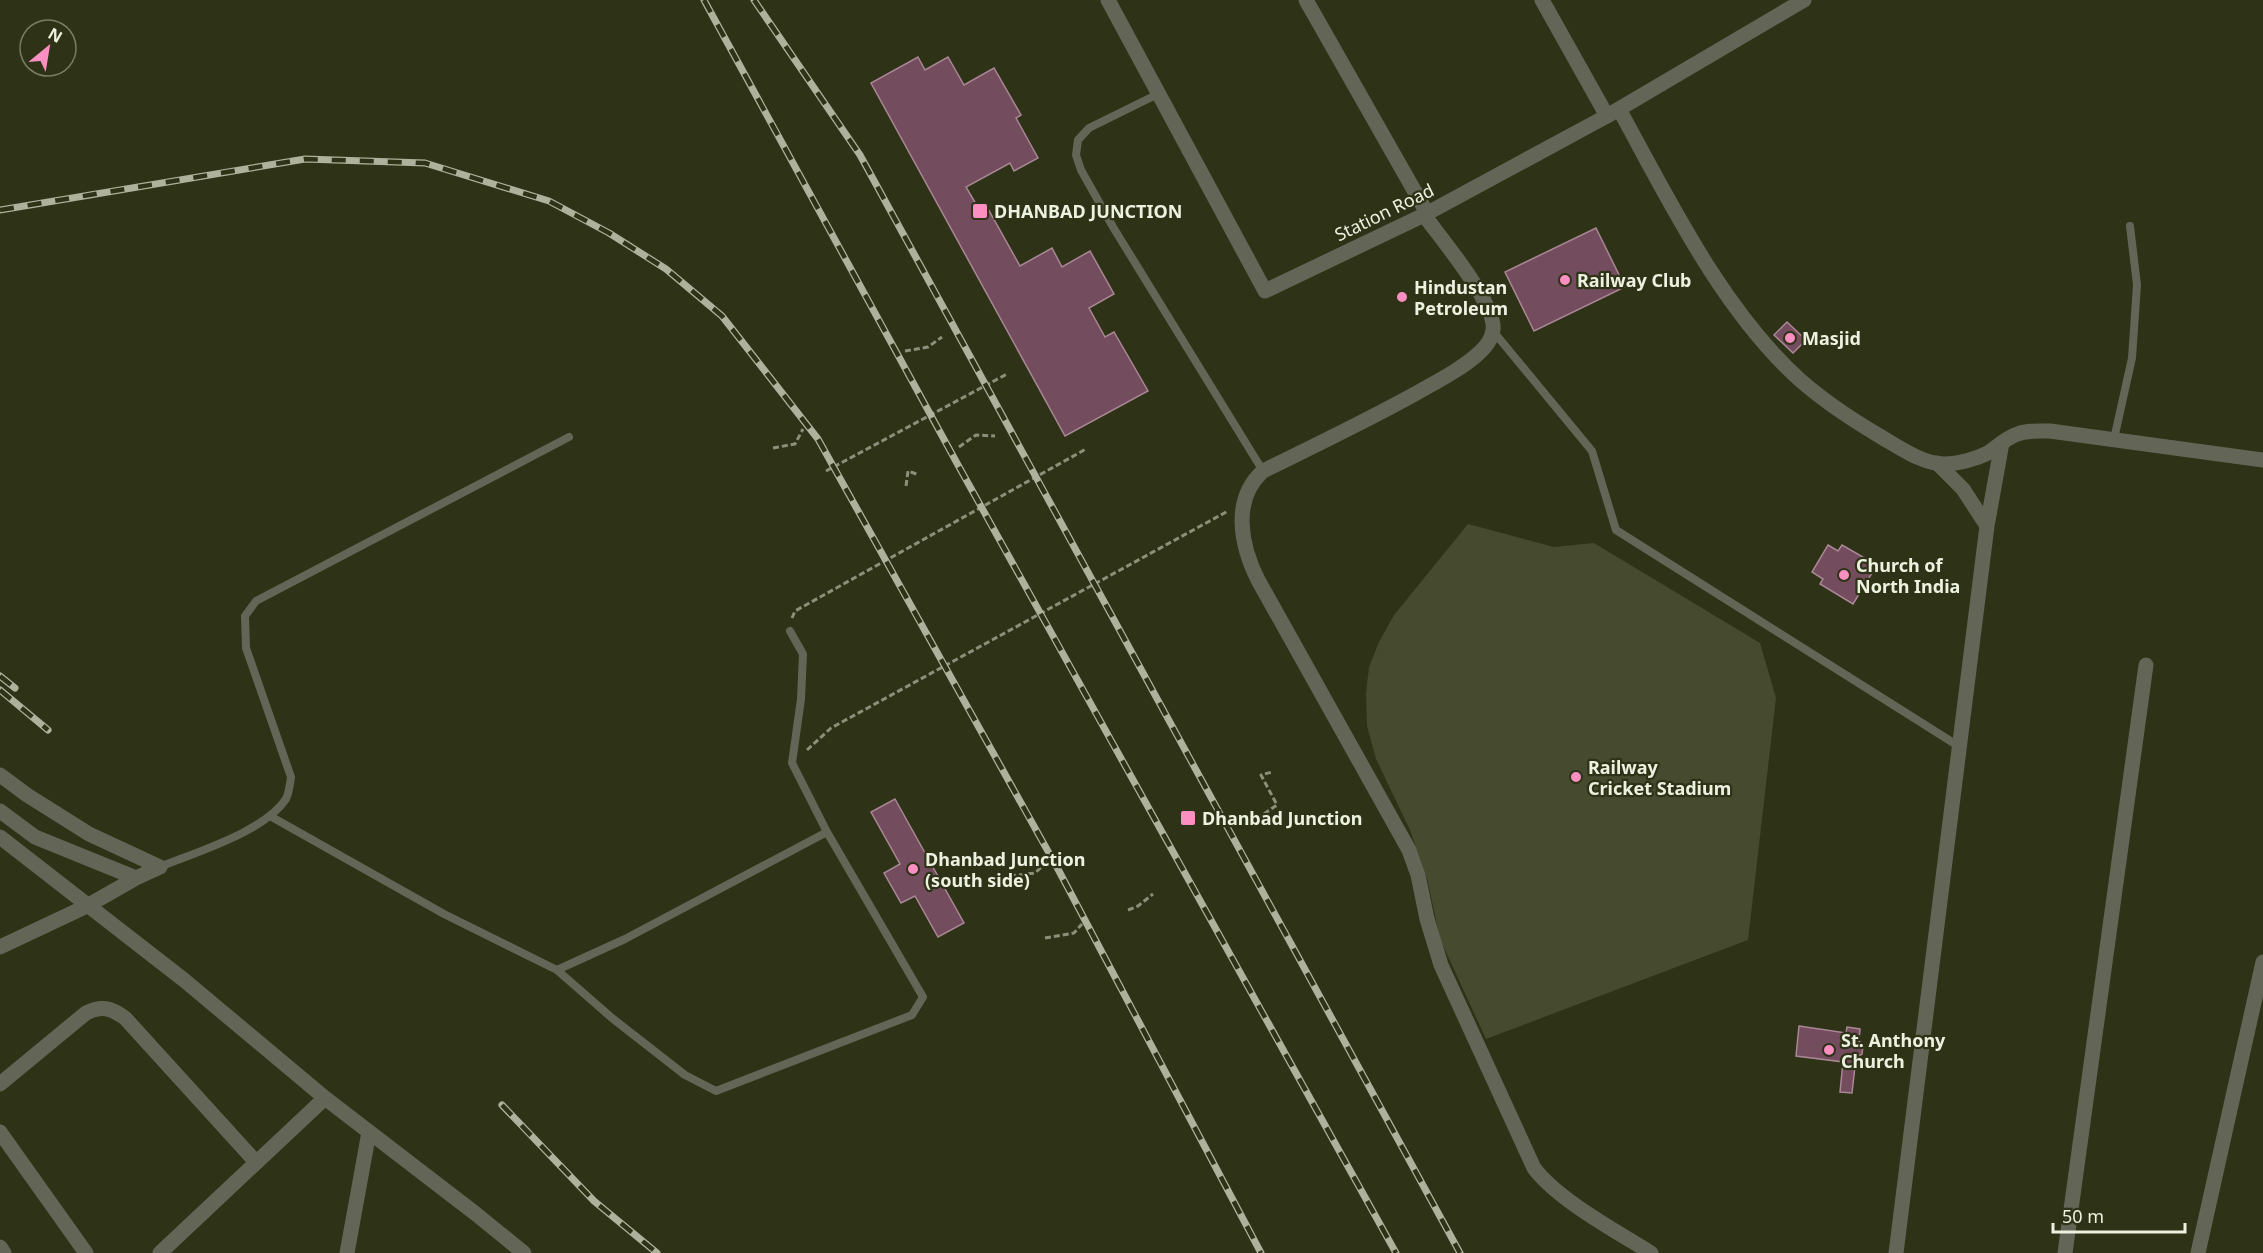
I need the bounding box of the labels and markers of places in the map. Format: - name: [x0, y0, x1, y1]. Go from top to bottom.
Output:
- place label: DHANBAD JUNCTION: [994, 199, 1182, 223]
- marker: DHANBAD JUNCTION: [971, 202, 989, 220]
- place label: Railway Club: [1577, 268, 1691, 292]
- marker: Railway Club: [1558, 273, 1572, 287]
- place label: Hindustan Petroleum: [1414, 275, 1508, 320]
- marker: Hindustan Petroleum: [1395, 290, 1409, 304]
- place label: Masjid: [1802, 326, 1861, 350]
- marker: Masjid: [1783, 331, 1797, 345]
- place label: Church of North India: [1856, 553, 1960, 598]
- marker: Church of North India: [1837, 568, 1851, 582]
- place label: Railway Cricket Stadium: [1588, 755, 1731, 800]
- marker: Railway Cricket Stadium: [1569, 770, 1583, 784]
- place label: Dhanbad Junction: [1202, 806, 1362, 830]
- marker: Dhanbad Junction: [1179, 809, 1197, 827]
- place label: Dhanbad Junction (south side): [925, 847, 1085, 892]
- marker: Dhanbad Junction (south side): [906, 862, 920, 876]
- place label: St. Anthony Church: [1841, 1028, 1946, 1073]
- marker: St. Anthony Church: [1822, 1043, 1836, 1057]

